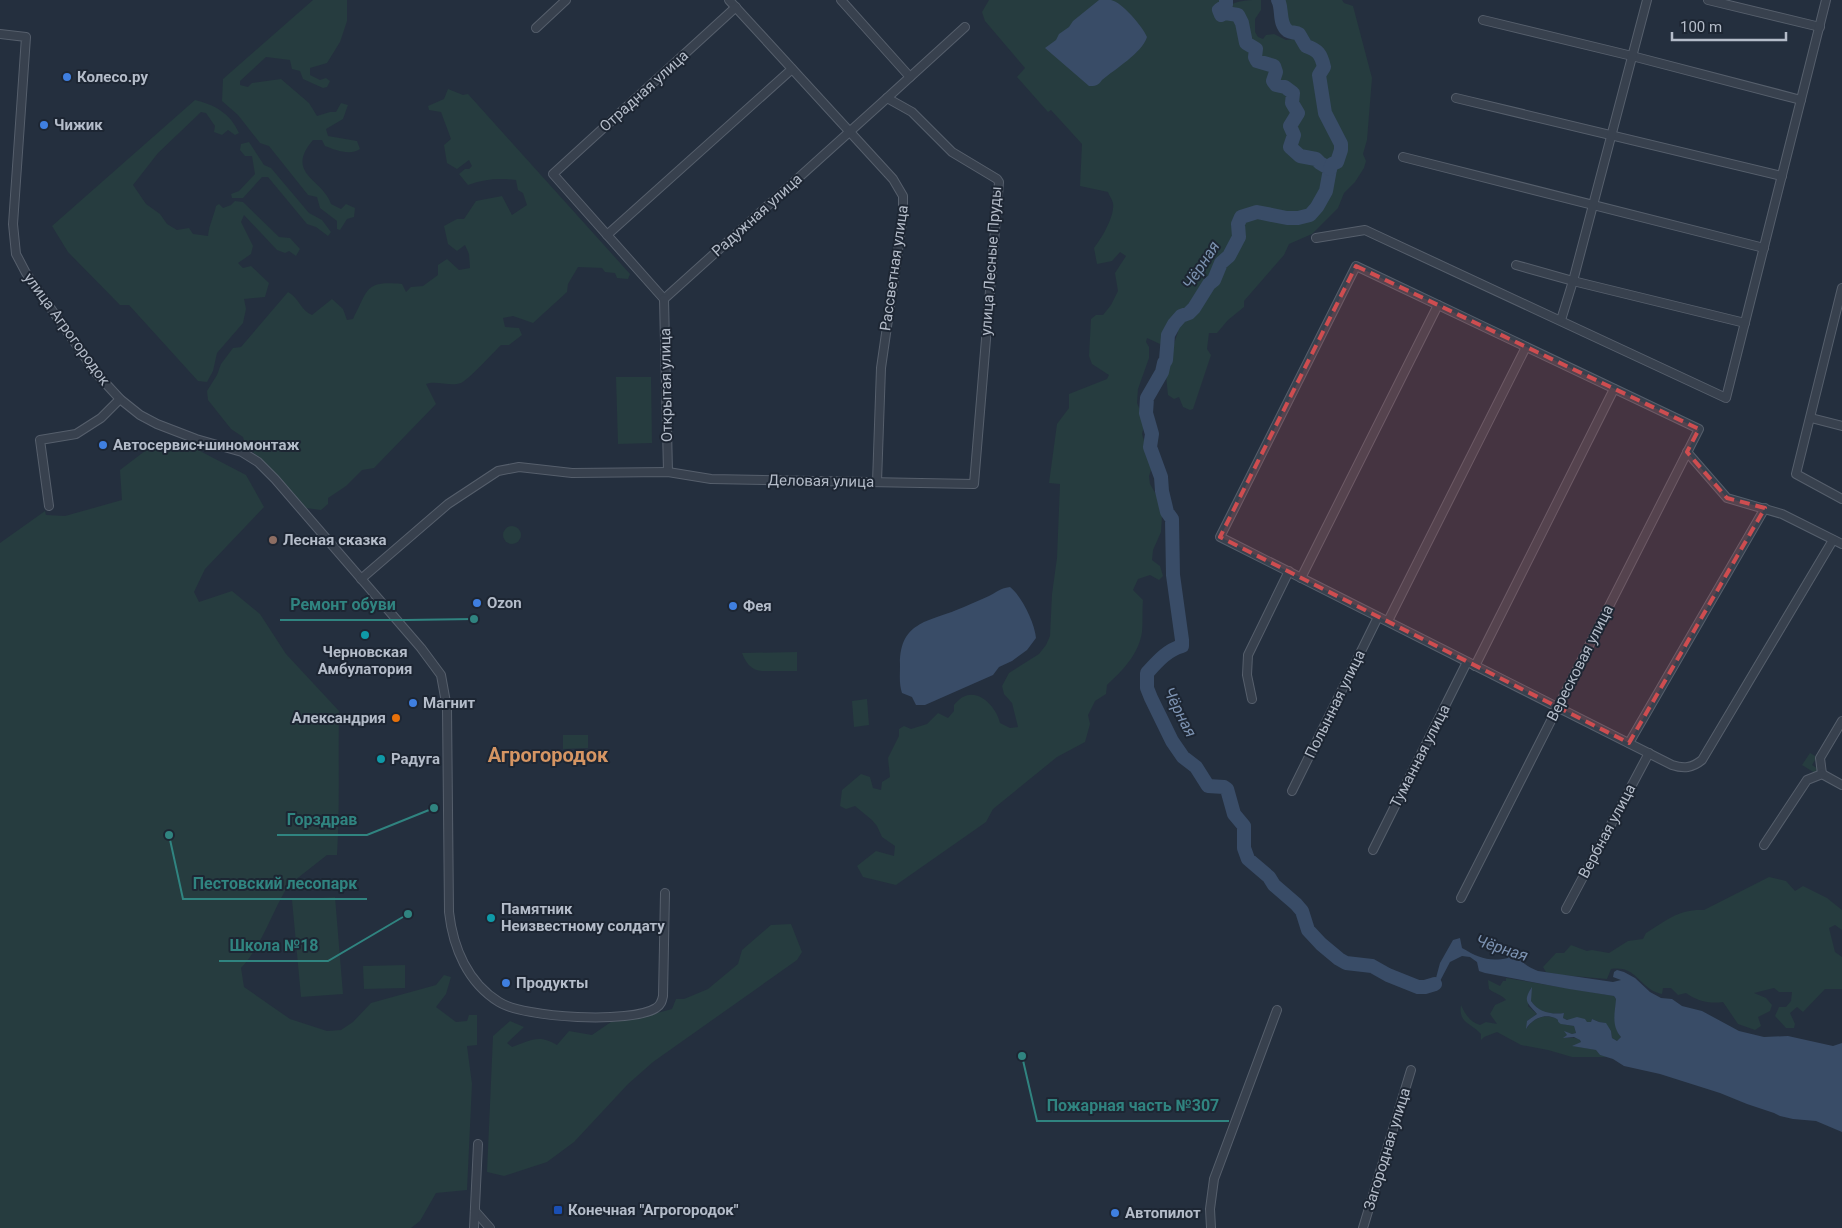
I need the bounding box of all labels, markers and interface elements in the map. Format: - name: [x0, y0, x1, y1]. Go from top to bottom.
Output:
- scale bar: [1672, 10, 1786, 42]
- text: 100 m: [1680, 18, 1722, 36]
- street label: Отрадная улица: [596, 46, 692, 136]
- place label: Колесо.ру: [77, 68, 148, 86]
- marker: Колесо.ру: [61, 71, 73, 83]
- place label: Чижик: [54, 116, 103, 134]
- marker: Чижик: [38, 119, 50, 131]
- street label: Радужная улица: [708, 170, 806, 260]
- street label: улица Лесные Пруды: [977, 186, 1005, 336]
- street label: Рассветная улица: [876, 204, 912, 332]
- water label: Чёрная: [1178, 237, 1224, 293]
- street label: улица Агрогородок: [20, 269, 114, 389]
- street label: Открытая улица: [656, 328, 676, 442]
- place label: Автосервис+шиномонтаж: [113, 436, 299, 454]
- marker: Автосервис+шиномонтаж: [97, 439, 109, 451]
- street label: Деловая улица: [768, 471, 874, 491]
- place label: Лесная сказка: [283, 531, 387, 549]
- marker: Лесная сказка: [267, 534, 279, 546]
- callout: Ремонт обуви: [280, 589, 406, 620]
- place label: Ozon: [487, 594, 522, 612]
- text: Ремонт обуви: [290, 595, 396, 614]
- marker: Ozon: [471, 597, 483, 609]
- place label: Фея: [743, 597, 772, 615]
- marker: Фея: [727, 600, 739, 612]
- street label: Вересковая улица: [1543, 602, 1617, 724]
- marker: Черновская Амбулатория: [359, 629, 371, 641]
- place label: Черновская Амбулатория: [318, 643, 412, 678]
- street label: Полынная улица: [1301, 647, 1369, 761]
- water label: Чёрная: [1159, 684, 1201, 740]
- place label: Магнит: [423, 694, 475, 712]
- marker: Магнит: [407, 697, 419, 709]
- street label: Туманная улица: [1386, 701, 1454, 811]
- place label: Александрия: [292, 709, 386, 727]
- marker: Александрия: [390, 712, 402, 724]
- district label: Агрогородок: [488, 743, 609, 767]
- place label: Радуга: [391, 750, 440, 768]
- marker: Радуга: [375, 753, 387, 765]
- street label: Вербная улица: [1575, 781, 1639, 881]
- callout: Горздрав: [277, 804, 367, 835]
- text: Горздрав: [287, 810, 357, 829]
- callout: Пестовский лесопарк: [183, 868, 367, 899]
- text: Пестовский лесопарк: [193, 874, 358, 893]
- place label: Памятник Неизвестному солдату: [501, 900, 665, 935]
- marker: Памятник Неизвестному солдату: [485, 912, 497, 924]
- callout: Школа №18: [219, 930, 328, 961]
- water label: Чёрная: [1474, 931, 1530, 965]
- text: Школа №18: [229, 936, 319, 955]
- place label: Продукты: [516, 974, 589, 992]
- marker: Продукты: [500, 977, 512, 989]
- street label: Загородная улица: [1360, 1086, 1414, 1212]
- callout: Пожарная часть №307: [1037, 1090, 1229, 1121]
- text: Пожарная часть №307: [1047, 1096, 1219, 1115]
- place label: Конечная "Агрогородок": [568, 1201, 739, 1219]
- marker: Конечная "Агрогородок": [552, 1204, 564, 1216]
- place label: Автопилот: [1125, 1204, 1201, 1222]
- marker: Автопилот: [1109, 1207, 1121, 1219]

